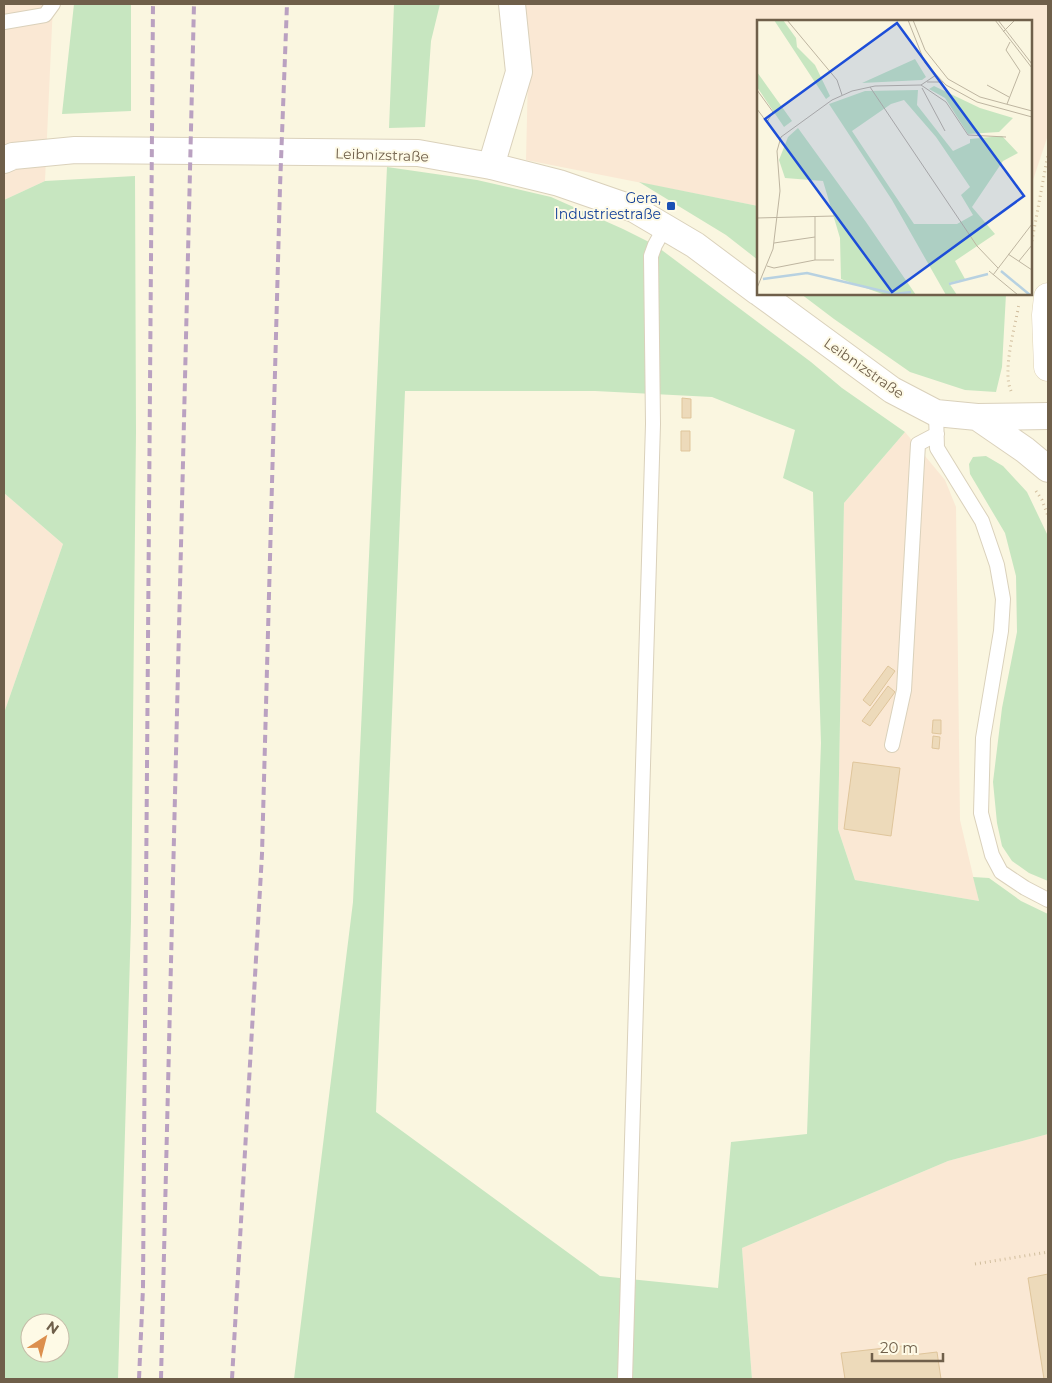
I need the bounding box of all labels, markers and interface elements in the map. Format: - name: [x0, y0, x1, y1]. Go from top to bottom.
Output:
- inset map: [757, 20, 1032, 295]
- street label: Leibnizstraße: [335, 144, 429, 166]
- place label: Gera, Industriestraße: [555, 189, 661, 223]
- marker: Gera, Industriestraße: [665, 200, 677, 212]
- street label: Leibnizstraße: [820, 334, 908, 402]
- north arrow: [20, 1313, 70, 1363]
- text: N: [43, 1317, 63, 1338]
- scale bar: [872, 1330, 943, 1362]
- text: 20 m: [880, 1338, 918, 1357]

